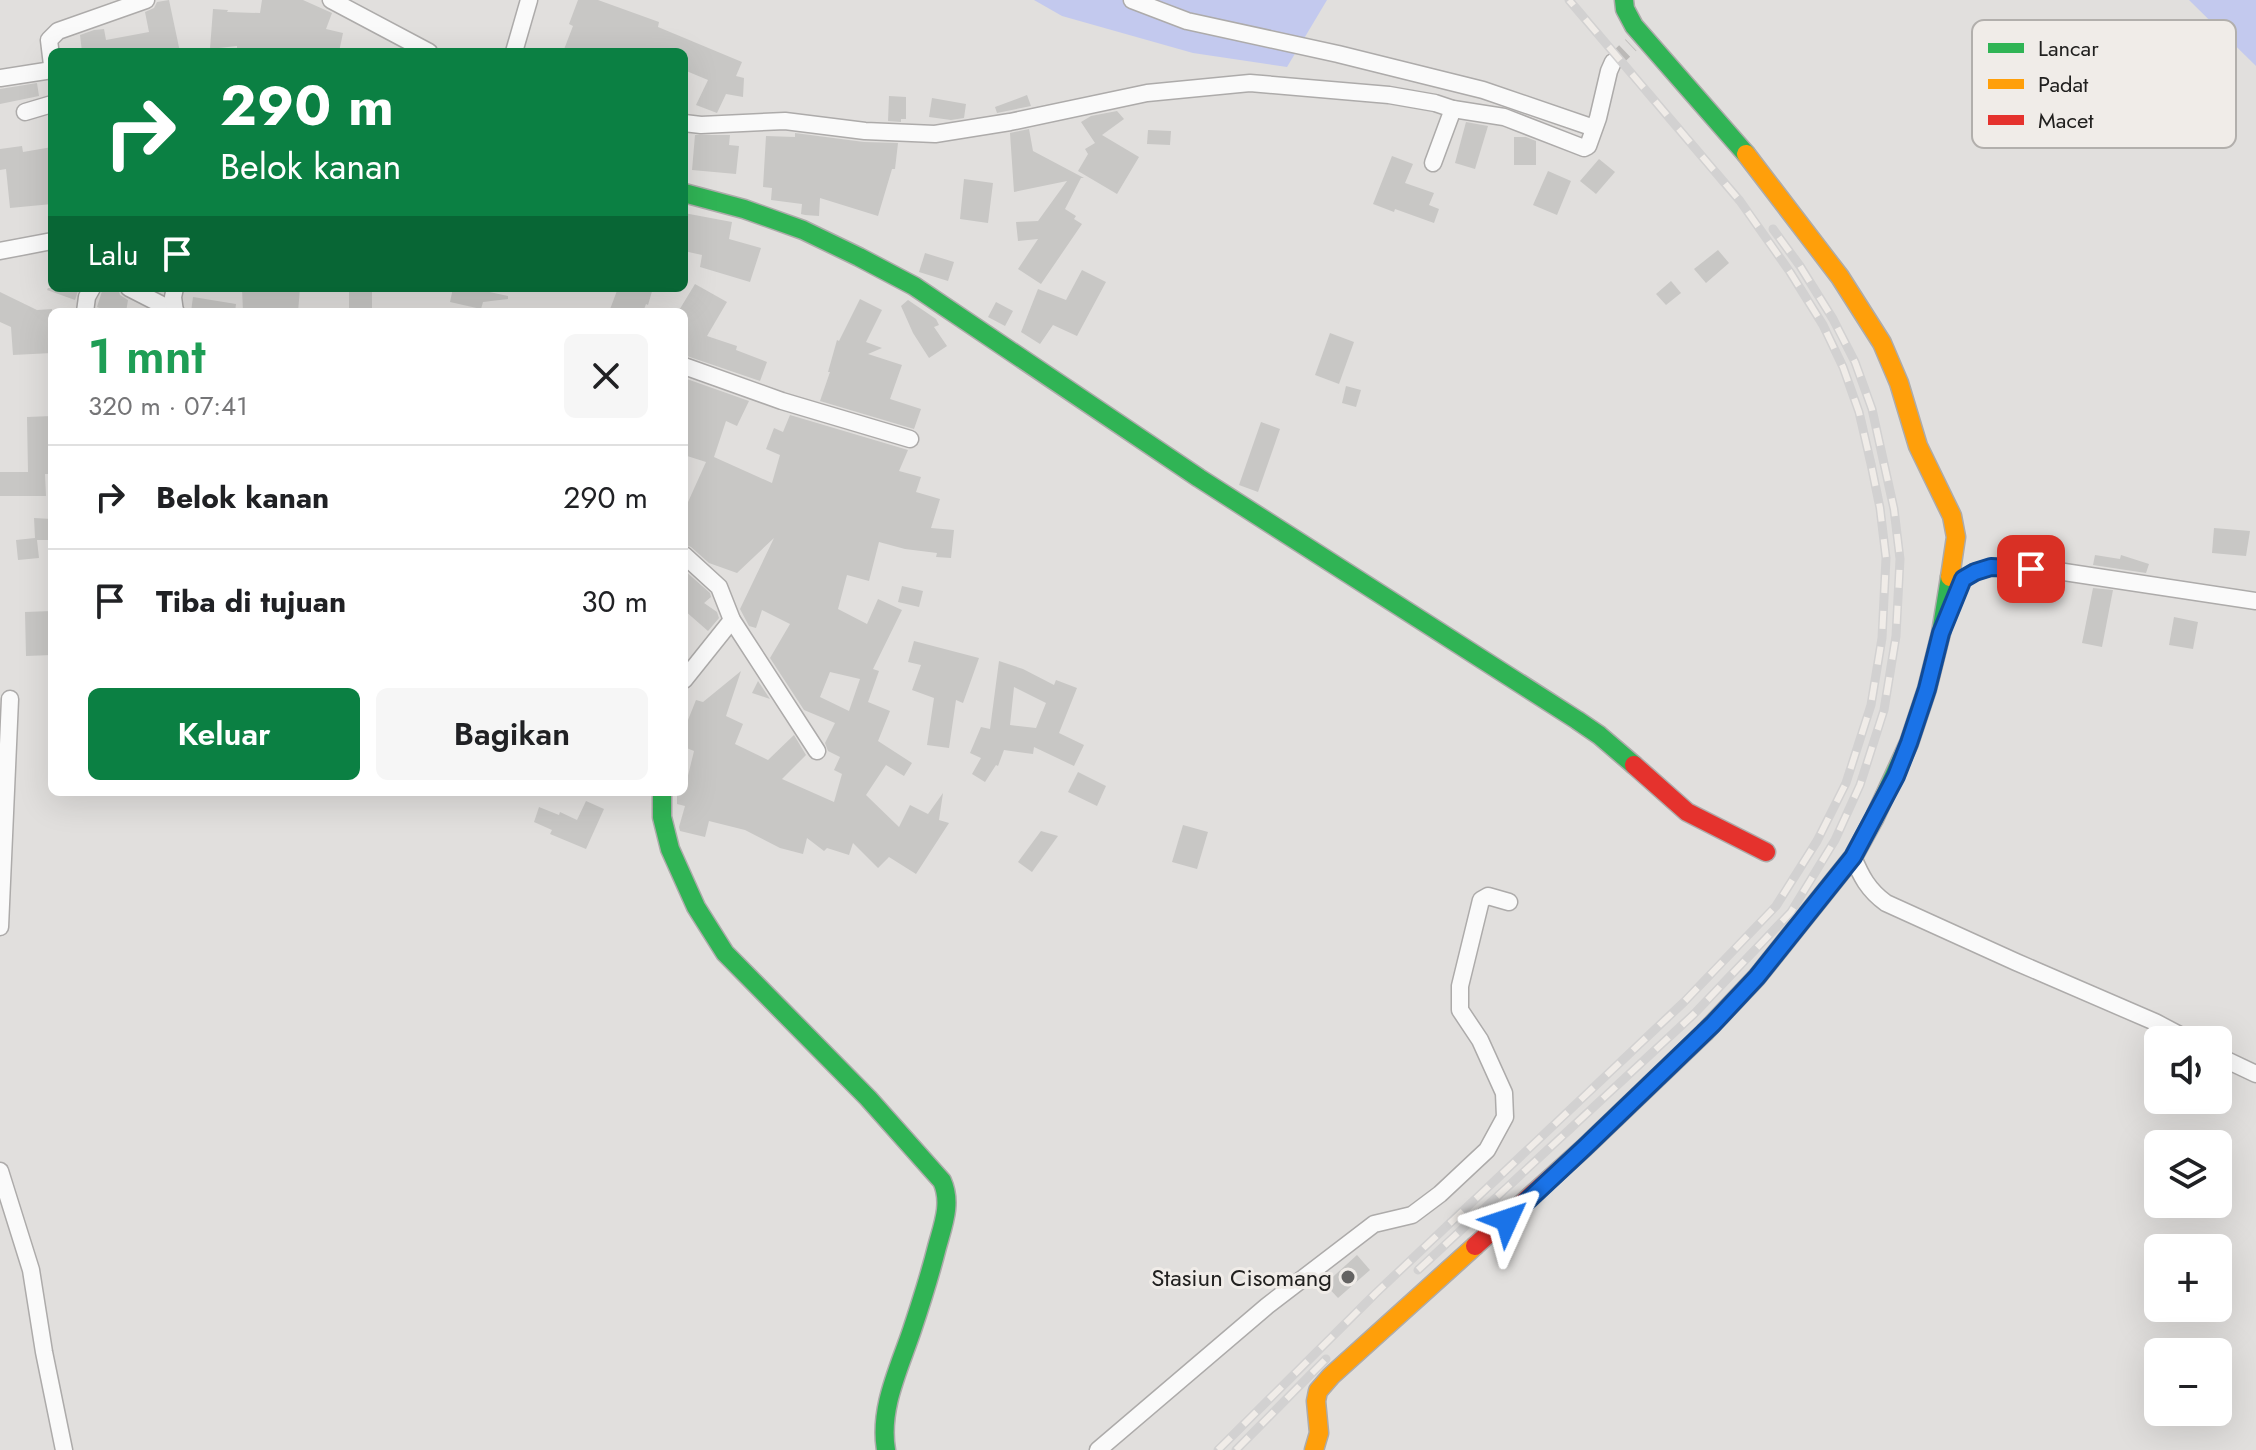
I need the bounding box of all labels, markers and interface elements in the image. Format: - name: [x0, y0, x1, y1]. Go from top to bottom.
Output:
- legend: [1972, 20, 2236, 148]
- text: Lancar: [2038, 32, 2099, 64]
- text: 290 m: [220, 65, 394, 146]
- text: Padat: [2038, 68, 2089, 100]
- icon: right: [88, 80, 192, 184]
- text: Macet: [2038, 104, 2094, 136]
- text: Belok kanan: [220, 140, 401, 192]
- icon: arrive: [155, 232, 199, 276]
- text: Lalu: [88, 233, 139, 276]
- text: 1 mnt: [88, 322, 206, 391]
- button: close: [564, 334, 648, 418]
- text: 320 m · 07:41: [88, 387, 248, 425]
- icon: right: [88, 475, 132, 519]
- text: Belok kanan: [156, 476, 329, 519]
- text: 290 m: [563, 476, 648, 519]
- pin: [1997, 535, 2065, 603]
- icon: arrive: [2009, 547, 2053, 591]
- icon: arrive: [88, 579, 132, 623]
- text: Tiba di tujuan: [156, 580, 346, 623]
- text: 30 m: [581, 580, 648, 623]
- button: Keluar: [88, 688, 360, 780]
- button: Bagikan: [376, 688, 648, 780]
- map controls: [2144, 1026, 2232, 1426]
- button: sound: [2144, 1026, 2232, 1114]
- button: layers: [2144, 1130, 2232, 1218]
- position arrow: [1465, 1178, 1549, 1262]
- button: +: [2144, 1234, 2232, 1322]
- place label: Stasiun Cisomang: [1151, 1260, 1332, 1295]
- marker: Stasiun Cisomang: [1339, 1268, 1357, 1286]
- button: −: [2144, 1338, 2232, 1426]

